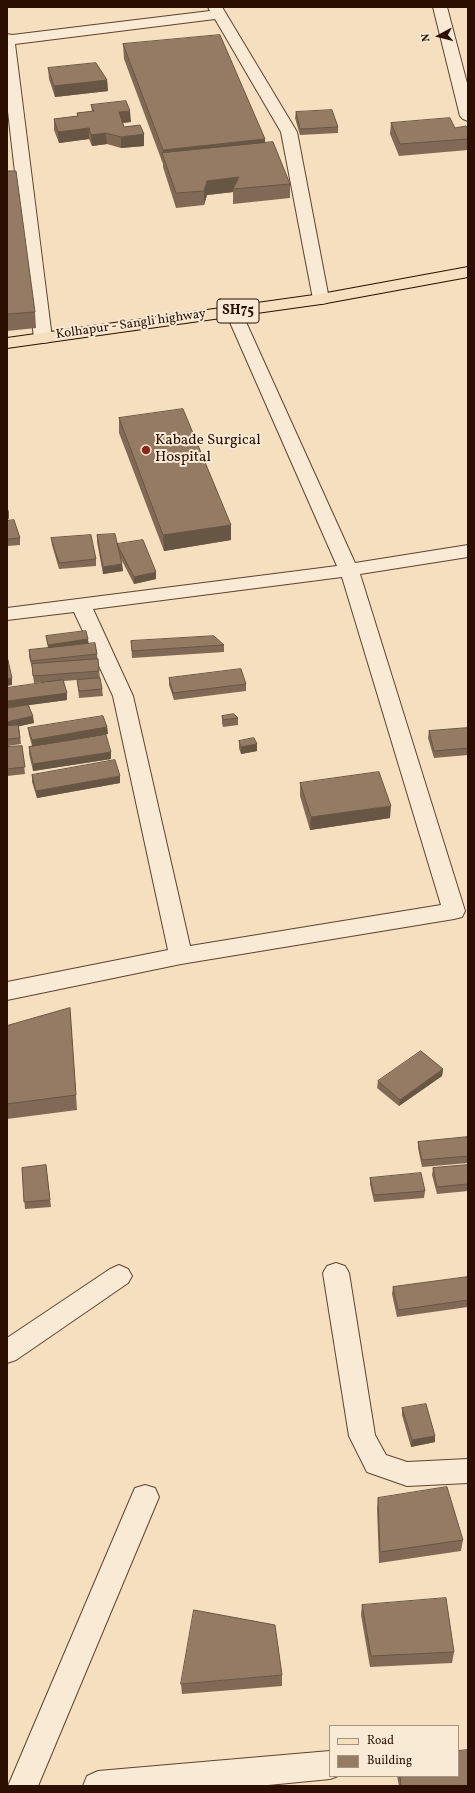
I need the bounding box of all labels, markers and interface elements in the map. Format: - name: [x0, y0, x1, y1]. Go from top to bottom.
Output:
- north arrow: [419, 16, 459, 56]
- text: N: [419, 33, 435, 42]
- road number: SH75: [217, 299, 259, 323]
- street label: Kolhapur - Sangli highway: [55, 307, 207, 343]
- place label: Kabade Surgical Hospital: [155, 432, 261, 467]
- marker: Kabade Surgical Hospital: [140, 444, 152, 456]
- legend: [329, 1725, 459, 1777]
- text: Road: [367, 1733, 394, 1749]
- text: Building: [367, 1753, 412, 1769]

